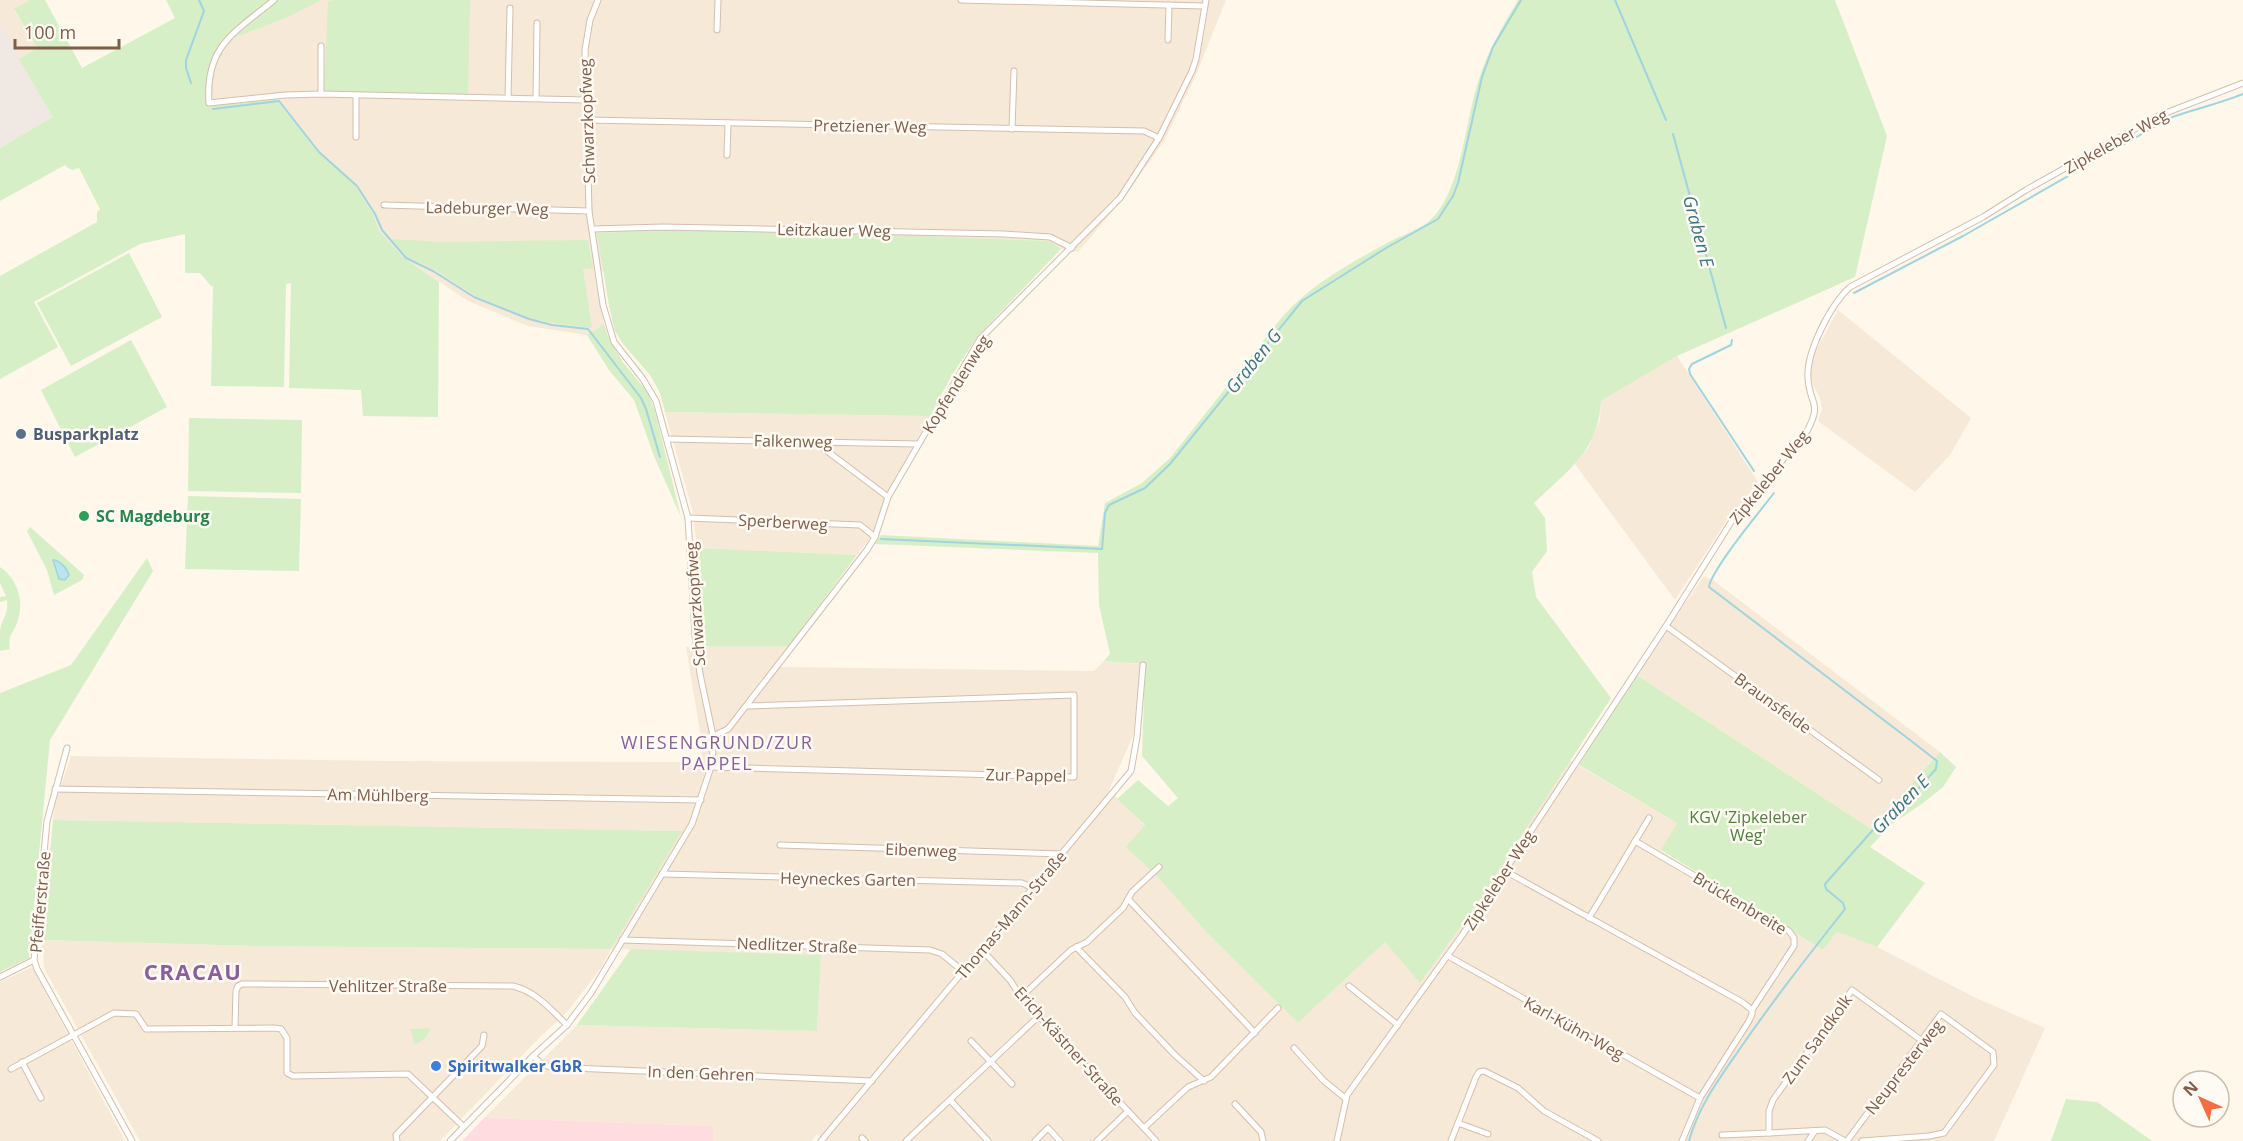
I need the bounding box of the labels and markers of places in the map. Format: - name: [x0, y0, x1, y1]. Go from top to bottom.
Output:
- place label: Busparkplatz: [33, 423, 139, 445]
- marker: Busparkplatz: [14, 427, 28, 441]
- place label: SC Magdeburg: [96, 505, 209, 527]
- marker: SC Magdeburg: [77, 509, 91, 523]
- place label: Spiritwalker GbR: [448, 1055, 583, 1077]
- marker: Spiritwalker GbR: [429, 1059, 443, 1073]

